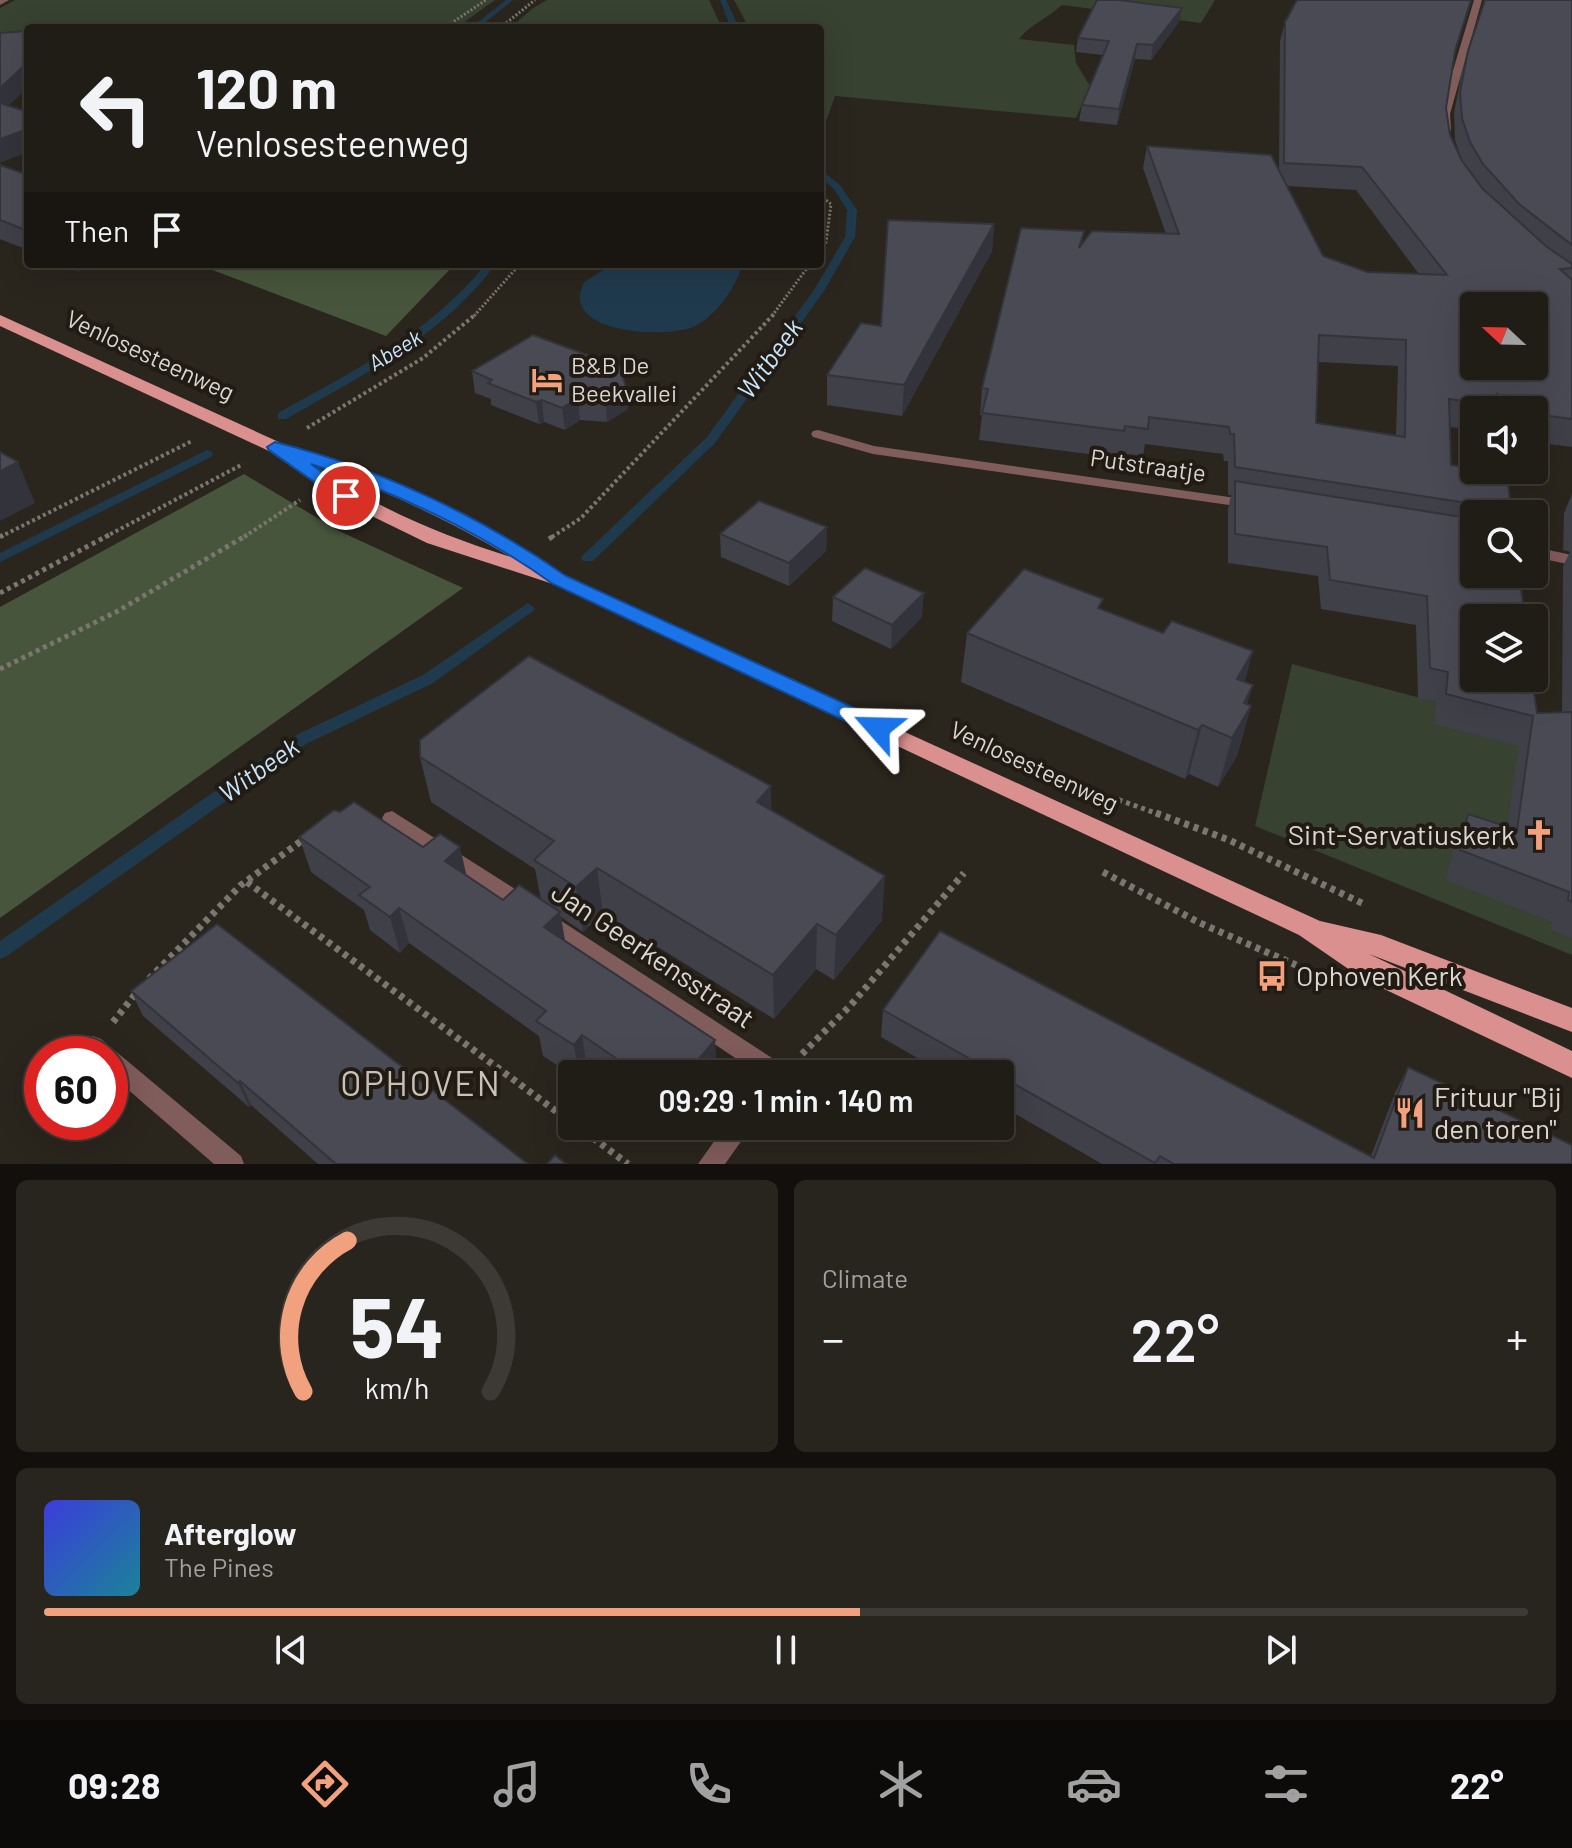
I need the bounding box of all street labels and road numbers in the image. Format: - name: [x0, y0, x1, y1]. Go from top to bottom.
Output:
- street label: Venlosesteenweg: [62, 303, 239, 406]
- street label: Putstraatje: [1088, 442, 1208, 487]
- street label: Venlosesteenweg: [946, 714, 1123, 817]
- street label: Jan Geerkensstraat: [546, 874, 761, 1035]

